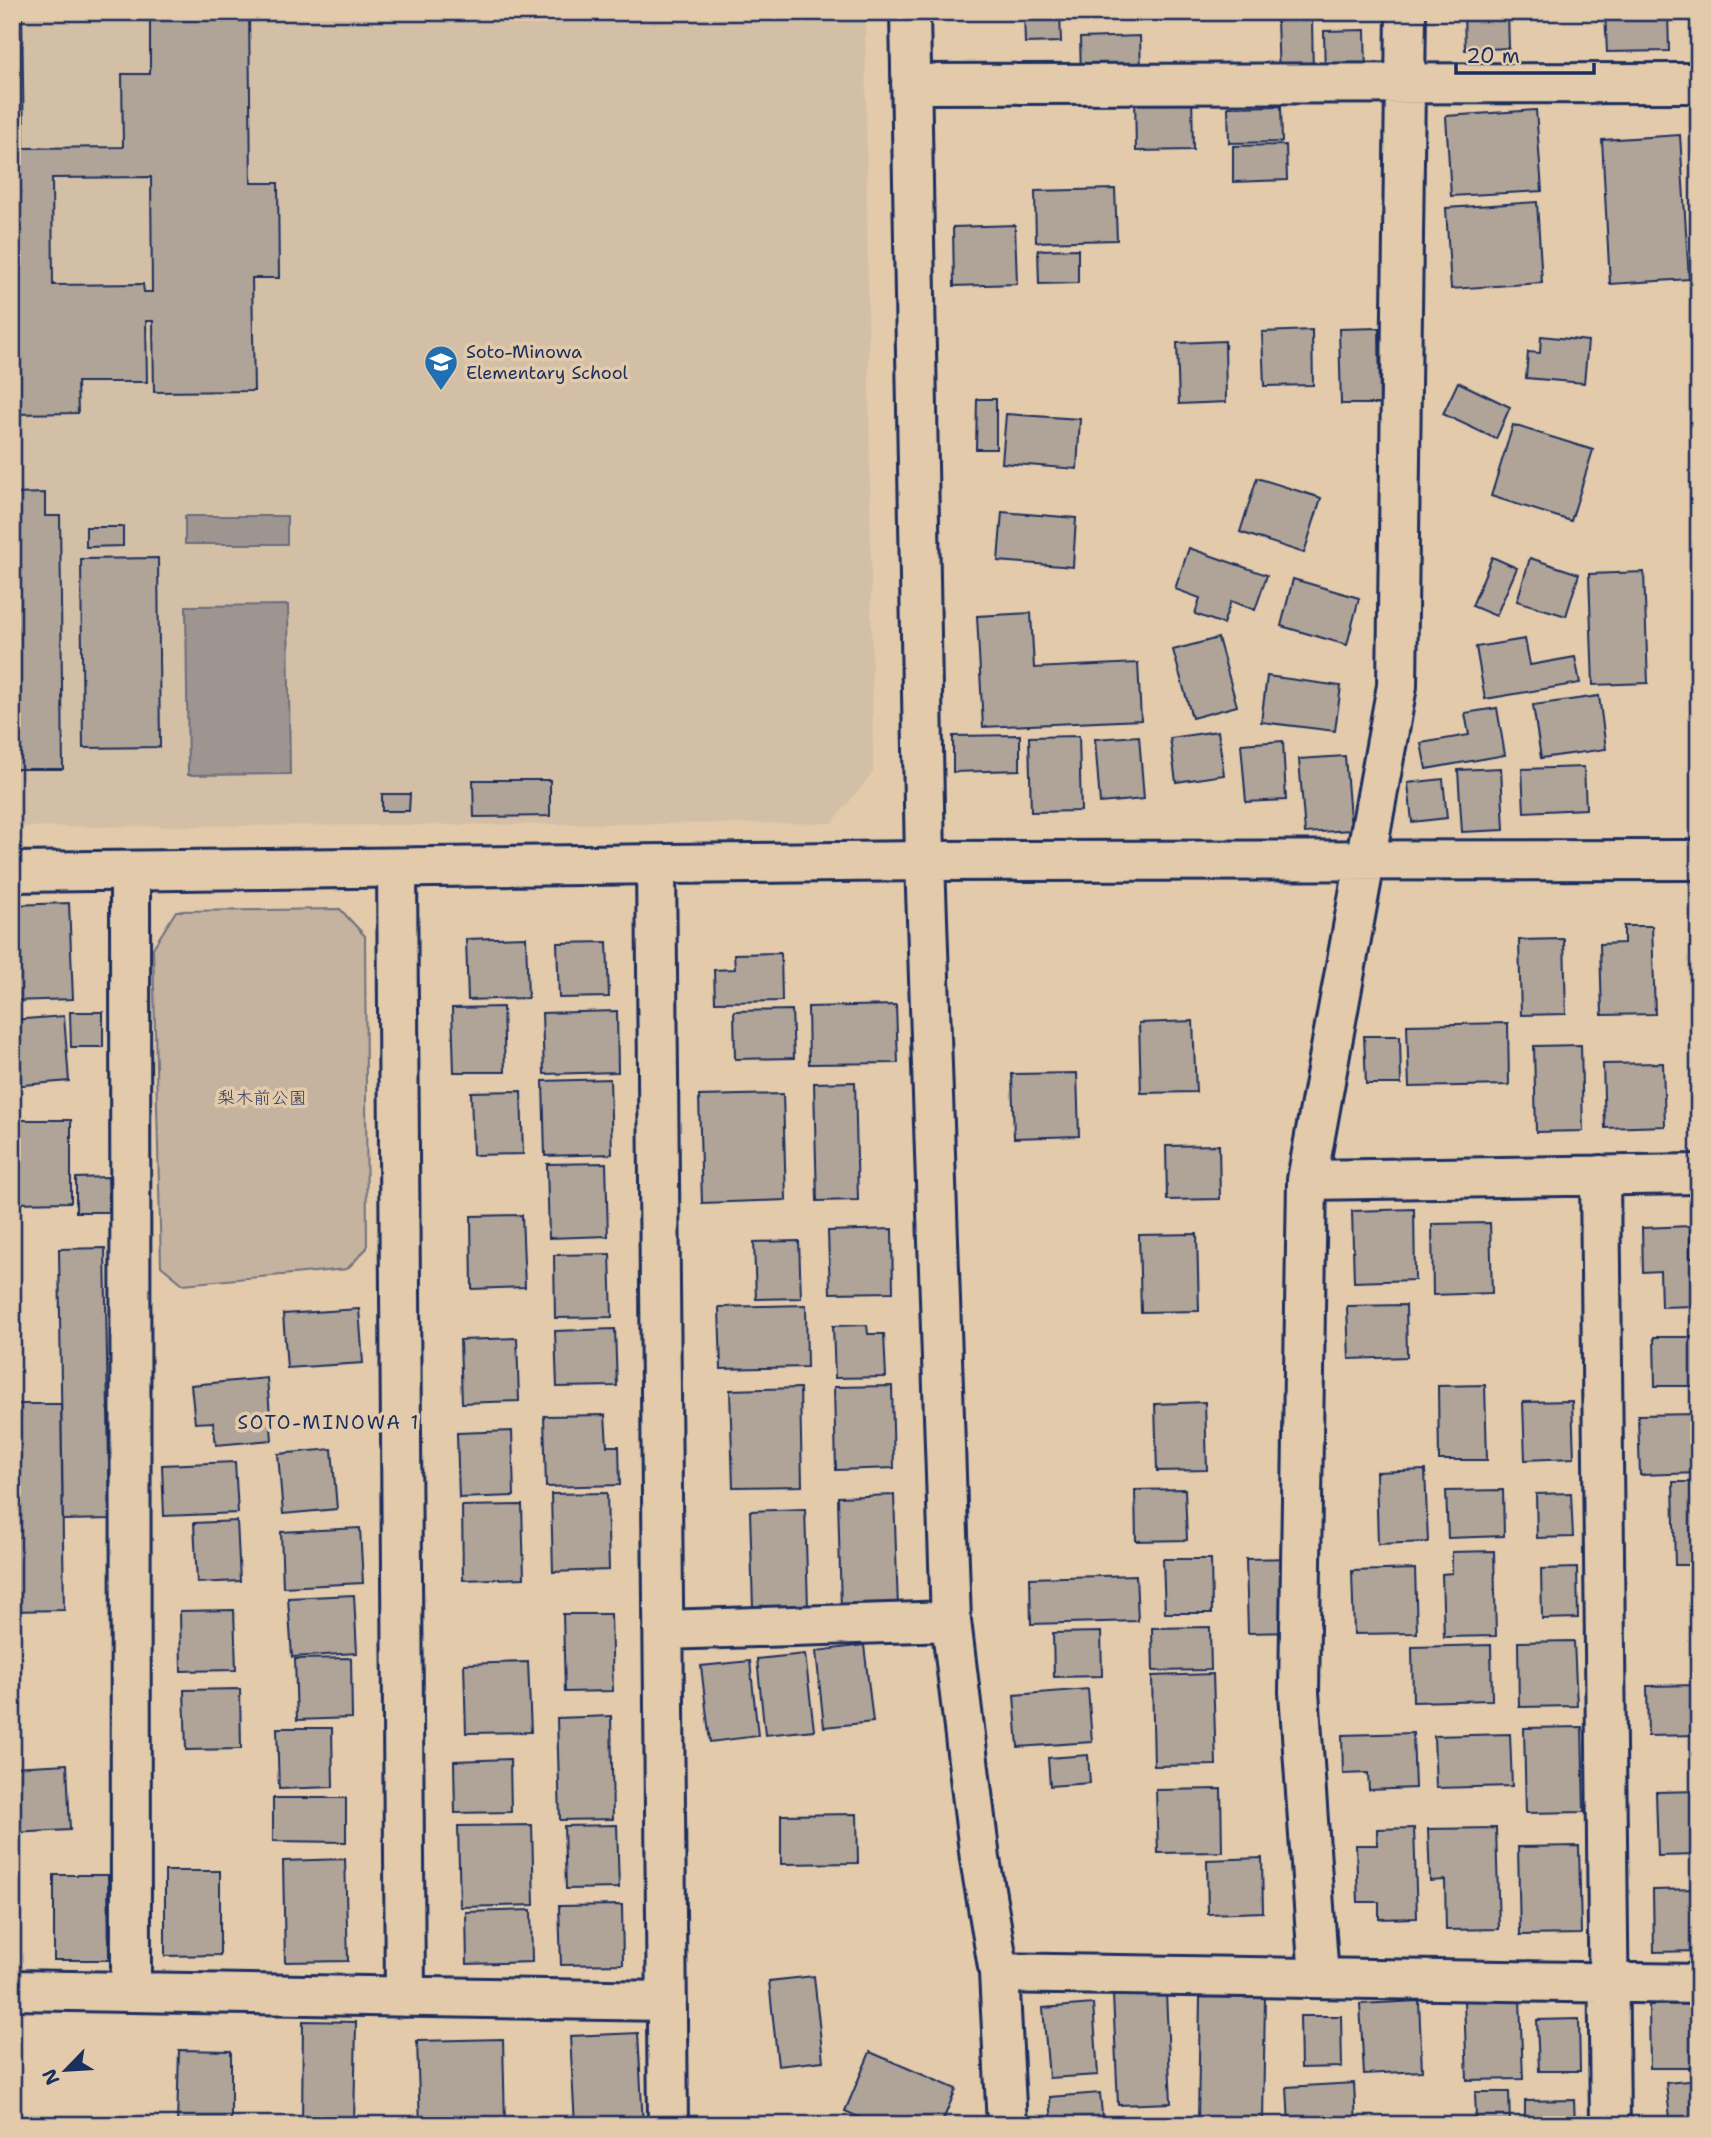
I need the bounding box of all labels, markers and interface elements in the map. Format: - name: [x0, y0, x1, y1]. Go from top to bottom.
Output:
- scale bar: [1456, 32, 1594, 76]
- text: 20 m: [1466, 42, 1520, 70]
- place label: Soto-Minowa Elementary School: [466, 340, 629, 385]
- school or university icon: Soto-Minowa Elementary School: [422, 343, 460, 392]
- park label: 梨木前公園: [217, 1086, 307, 1110]
- district label: SOTO-MINOWA 1: [238, 1410, 420, 1435]
- north arrow: [32, 2036, 102, 2106]
- text: N: [37, 2065, 66, 2089]

